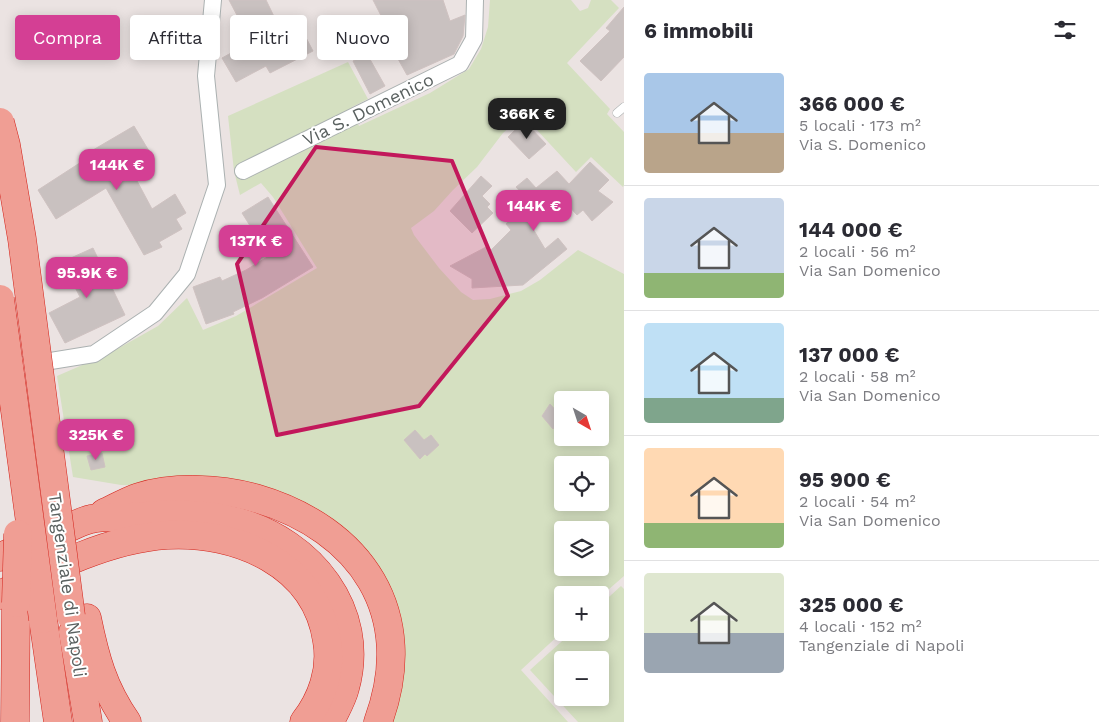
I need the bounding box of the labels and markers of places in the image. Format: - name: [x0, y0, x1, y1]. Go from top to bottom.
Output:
- pin: 366K €: [486, 98, 568, 140]
- pin: 144K €: [76, 148, 158, 191]
- pin: 144K €: [493, 190, 575, 232]
- pin: 137K €: [215, 224, 297, 267]
- pin: 95.9K €: [41, 256, 133, 299]
- pin: 325K €: [55, 418, 137, 461]

